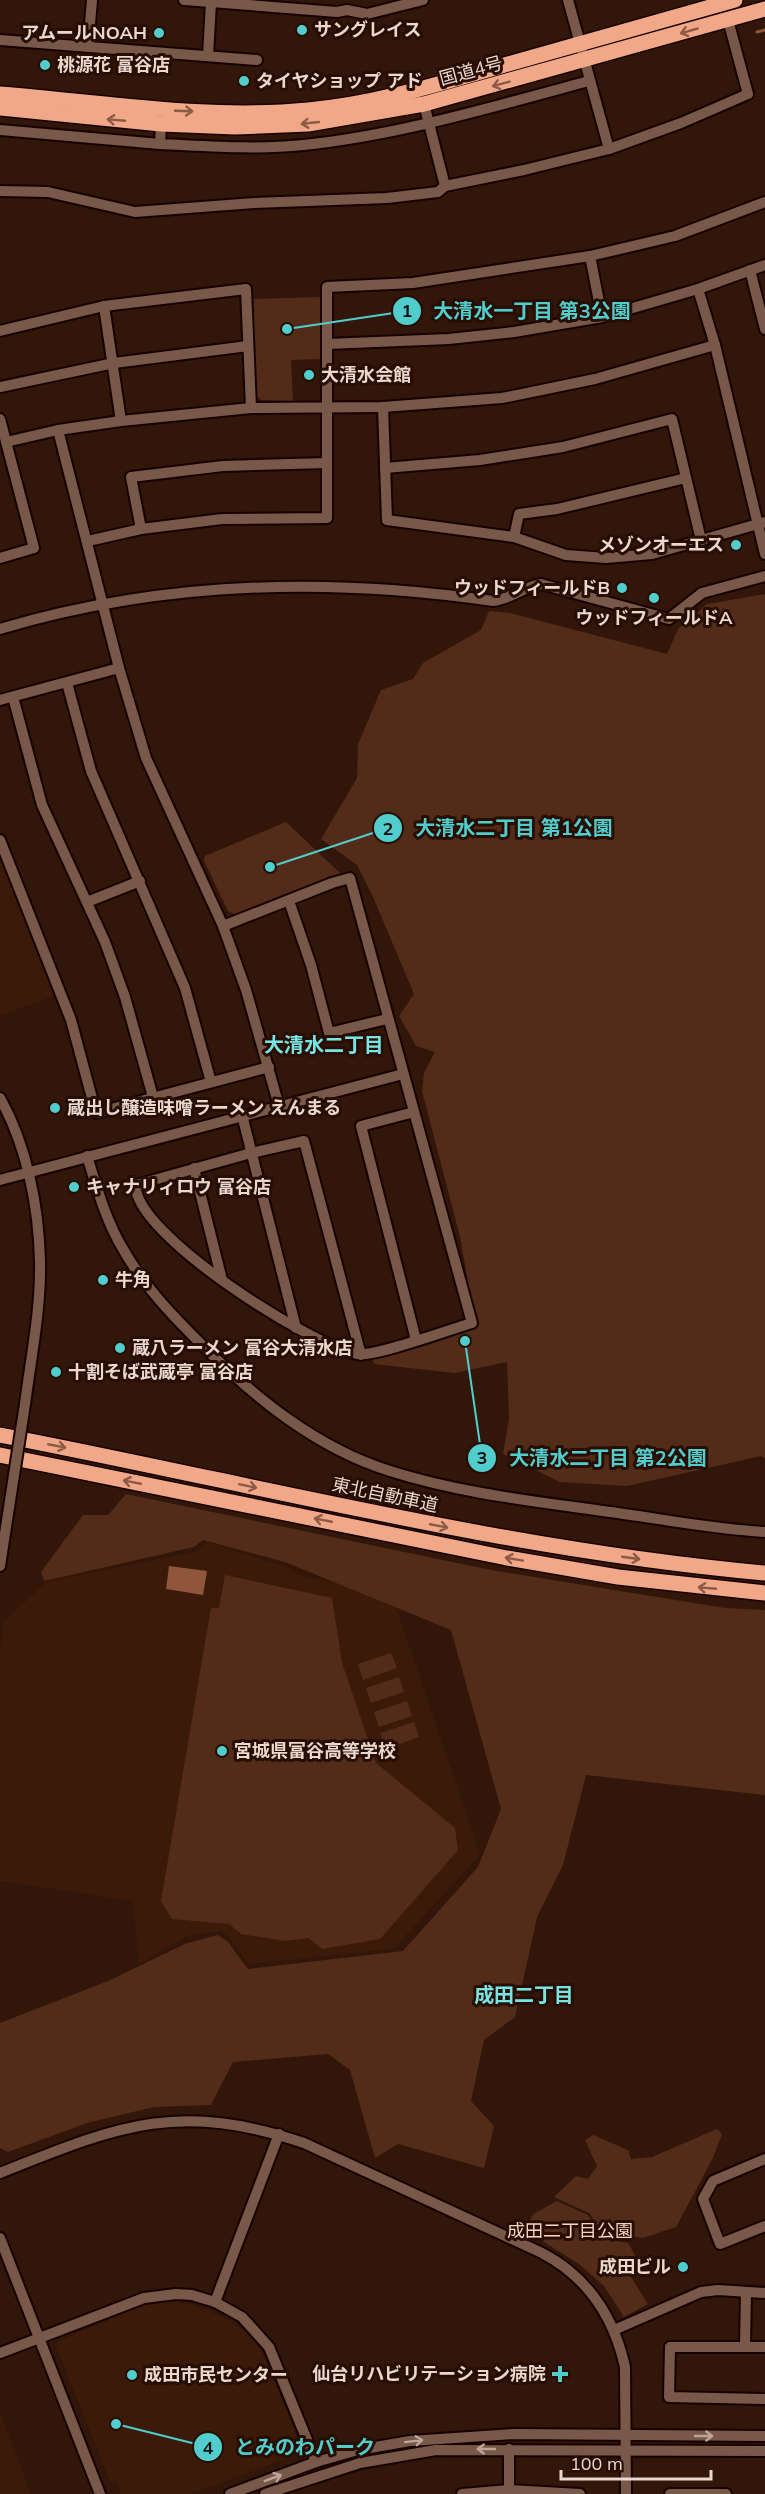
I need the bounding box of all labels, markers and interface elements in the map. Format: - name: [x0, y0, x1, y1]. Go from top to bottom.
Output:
- place label: サングレイス: [314, 18, 421, 41]
- place label: アムールNOAH: [21, 21, 147, 44]
- marker: サングレイス: [295, 23, 309, 37]
- marker: アムールNOAH: [152, 26, 166, 40]
- one-way arrow: [679, 26, 698, 37]
- street label: 国道4号: [437, 51, 505, 90]
- place label: 桃源花 富谷店: [57, 53, 170, 76]
- marker: 桃源花 富谷店: [38, 58, 52, 72]
- place label: タイヤショップ アド: [256, 69, 422, 92]
- marker: タイヤショップ アド: [237, 74, 251, 88]
- one-way arrow: [492, 78, 511, 90]
- one-way arrow: [173, 106, 193, 117]
- one-way arrow: [106, 115, 126, 126]
- one-way arrow: [301, 118, 321, 129]
- callout: 大清水一丁目 第3公園: [392, 292, 643, 330]
- text: 大清水一丁目 第3公園: [433, 298, 631, 323]
- text: 1: [402, 299, 412, 322]
- place label: 大清水会館: [321, 363, 411, 386]
- marker: 大清水会館: [302, 368, 316, 382]
- place label: メゾンオーエス: [598, 533, 724, 556]
- marker: メゾンオーエス: [729, 538, 743, 552]
- place label: ウッドフィールドB: [454, 576, 610, 599]
- marker: ウッドフィールドB: [615, 581, 629, 595]
- marker: ウッドフィールドA: [647, 591, 661, 605]
- place label: ウッドフィールドA: [575, 606, 733, 629]
- callout: 大清水二丁目 第1公園: [373, 809, 625, 847]
- text: 大清水二丁目 第1公園: [415, 815, 613, 840]
- text: 2: [383, 817, 393, 840]
- district label: 大清水二丁目: [264, 1032, 384, 1057]
- place label: 蔵出し醸造味噌ラーメン えんまる: [67, 1096, 341, 1119]
- marker: 蔵出し醸造味噌ラーメン えんまる: [48, 1101, 62, 1115]
- place label: キャナリィロウ 富谷店: [86, 1175, 271, 1198]
- marker: キャナリィロウ 富谷店: [67, 1180, 81, 1194]
- place label: 牛角: [115, 1268, 151, 1291]
- marker: 牛角: [96, 1273, 110, 1287]
- place label: 蔵八ラーメン 富谷大清水店: [132, 1336, 352, 1359]
- marker: 蔵八ラーメン 富谷大清水店: [113, 1341, 127, 1355]
- place label: 十割そば武蔵亭 富谷店: [68, 1360, 253, 1383]
- marker: 十割そば武蔵亭 富谷店: [49, 1365, 63, 1379]
- callout: 大清水二丁目 第2公園: [467, 1439, 719, 1477]
- one-way arrow: [47, 1441, 67, 1452]
- text: 大清水二丁目 第2公園: [509, 1445, 707, 1470]
- text: 3: [477, 1446, 487, 1469]
- street label: 東北自動車道: [330, 1472, 440, 1517]
- one-way arrow: [122, 1476, 142, 1487]
- one-way arrow: [238, 1481, 258, 1492]
- one-way arrow: [314, 1514, 333, 1525]
- one-way arrow: [429, 1521, 449, 1532]
- one-way arrow: [505, 1553, 524, 1564]
- one-way arrow: [621, 1553, 641, 1564]
- one-way arrow: [697, 1582, 717, 1593]
- place label: 宮城県富谷高等学校: [234, 1739, 396, 1762]
- marker: 宮城県富谷高等学校: [215, 1744, 229, 1758]
- district label: 成田二丁目: [474, 1982, 574, 2007]
- park label: 成田二丁目公園: [507, 2219, 633, 2242]
- place label: 成田ビル: [599, 2255, 671, 2278]
- marker: 成田ビル: [676, 2260, 690, 2274]
- place label: 仙台リハビリテーション病院: [312, 2362, 546, 2385]
- place label: 成田市民センター: [144, 2363, 288, 2386]
- marker: 仙台リハビリテーション病院: [551, 2365, 569, 2383]
- marker: 成田市民センター: [125, 2368, 139, 2382]
- callout: とみのわパーク: [193, 2428, 387, 2466]
- one-way arrow: [694, 2430, 714, 2442]
- text: とみのわパーク: [235, 2434, 375, 2459]
- one-way arrow: [404, 2435, 424, 2446]
- text: 4: [203, 2436, 214, 2459]
- one-way arrow: [476, 2443, 496, 2455]
- scale bar: [561, 2443, 711, 2481]
- text: 100 m: [570, 2452, 623, 2475]
- one-way arrow: [263, 2472, 282, 2483]

